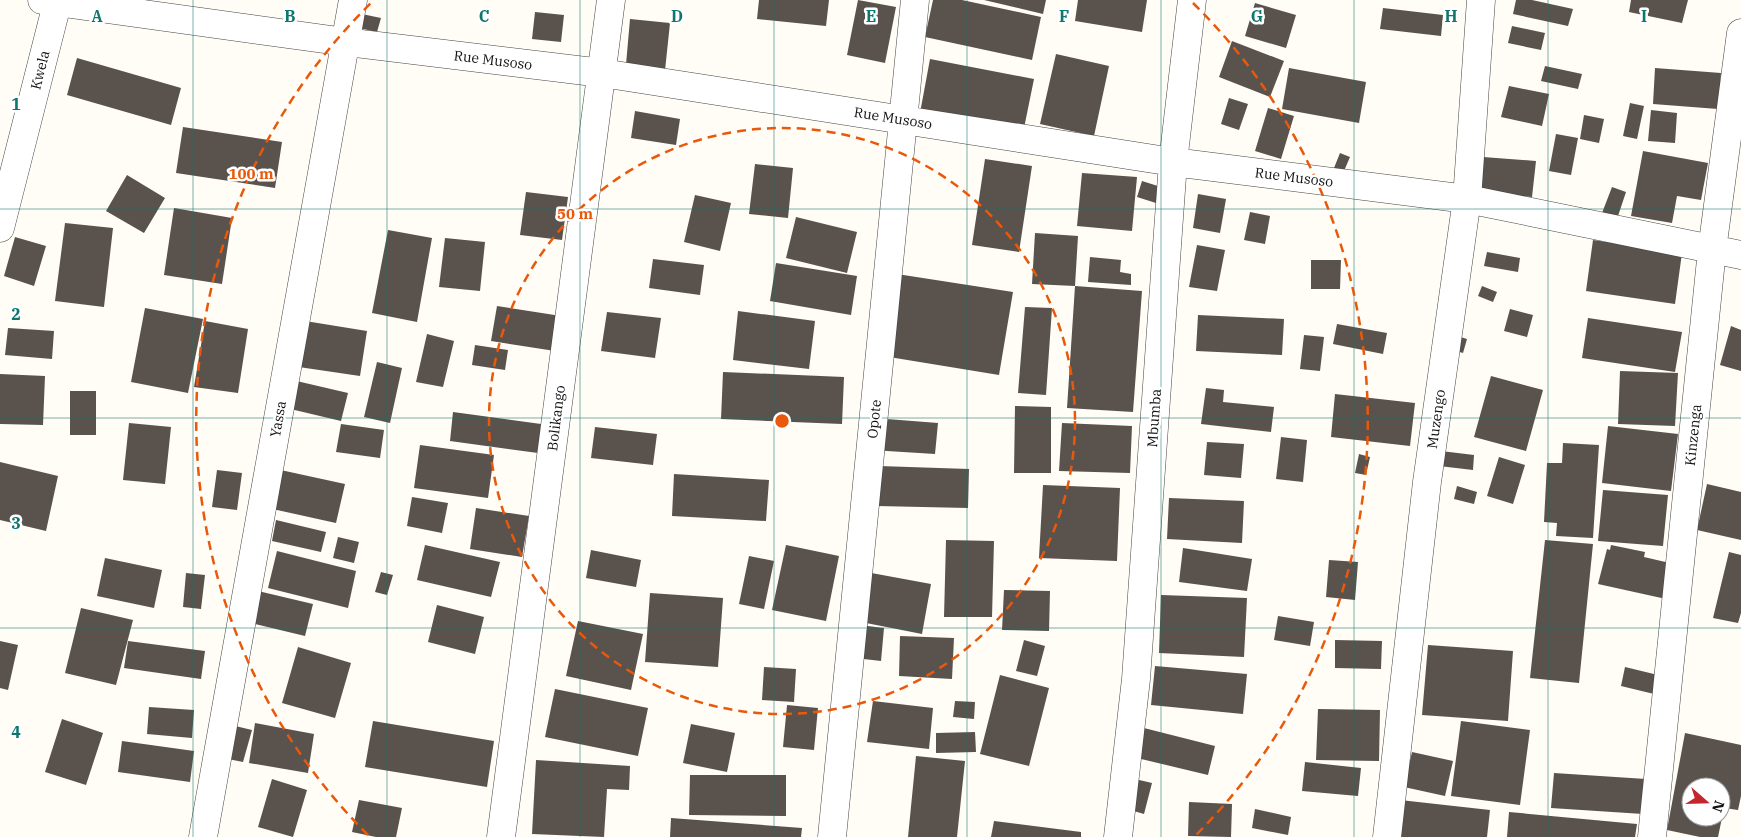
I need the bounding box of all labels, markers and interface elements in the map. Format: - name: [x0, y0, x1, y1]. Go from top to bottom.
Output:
- text: A: [91, 6, 103, 26]
- text: B: [284, 6, 296, 26]
- text: C: [479, 6, 489, 26]
- text: D: [671, 6, 683, 26]
- text: E: [866, 6, 876, 26]
- text: F: [1059, 6, 1069, 26]
- text: G: [1251, 6, 1263, 26]
- text: H: [1445, 6, 1458, 26]
- text: I: [1641, 6, 1647, 26]
- street label: Rue Musoso: [453, 46, 533, 74]
- street label: Kwela: [26, 48, 54, 91]
- text: 1: [11, 94, 21, 114]
- street label: Rue Musoso: [853, 103, 934, 133]
- street label: Rue Musoso: [1254, 163, 1334, 191]
- text: 100 m: [228, 164, 274, 183]
- text: 50 m: [557, 204, 593, 223]
- text: 2: [11, 304, 21, 324]
- street label: Bolikango: [543, 384, 569, 452]
- street label: Mbumba: [1143, 388, 1165, 448]
- street label: Muzengo: [1423, 388, 1449, 450]
- street label: Yassa: [266, 399, 290, 439]
- street label: Opote: [863, 399, 885, 439]
- street label: Kinzenga: [1681, 403, 1705, 467]
- centre of rings: [773, 412, 791, 430]
- text: 3: [11, 513, 21, 533]
- text: 4: [11, 722, 21, 742]
- north arrow: [1681, 777, 1731, 827]
- text: N: [1708, 798, 1729, 815]

